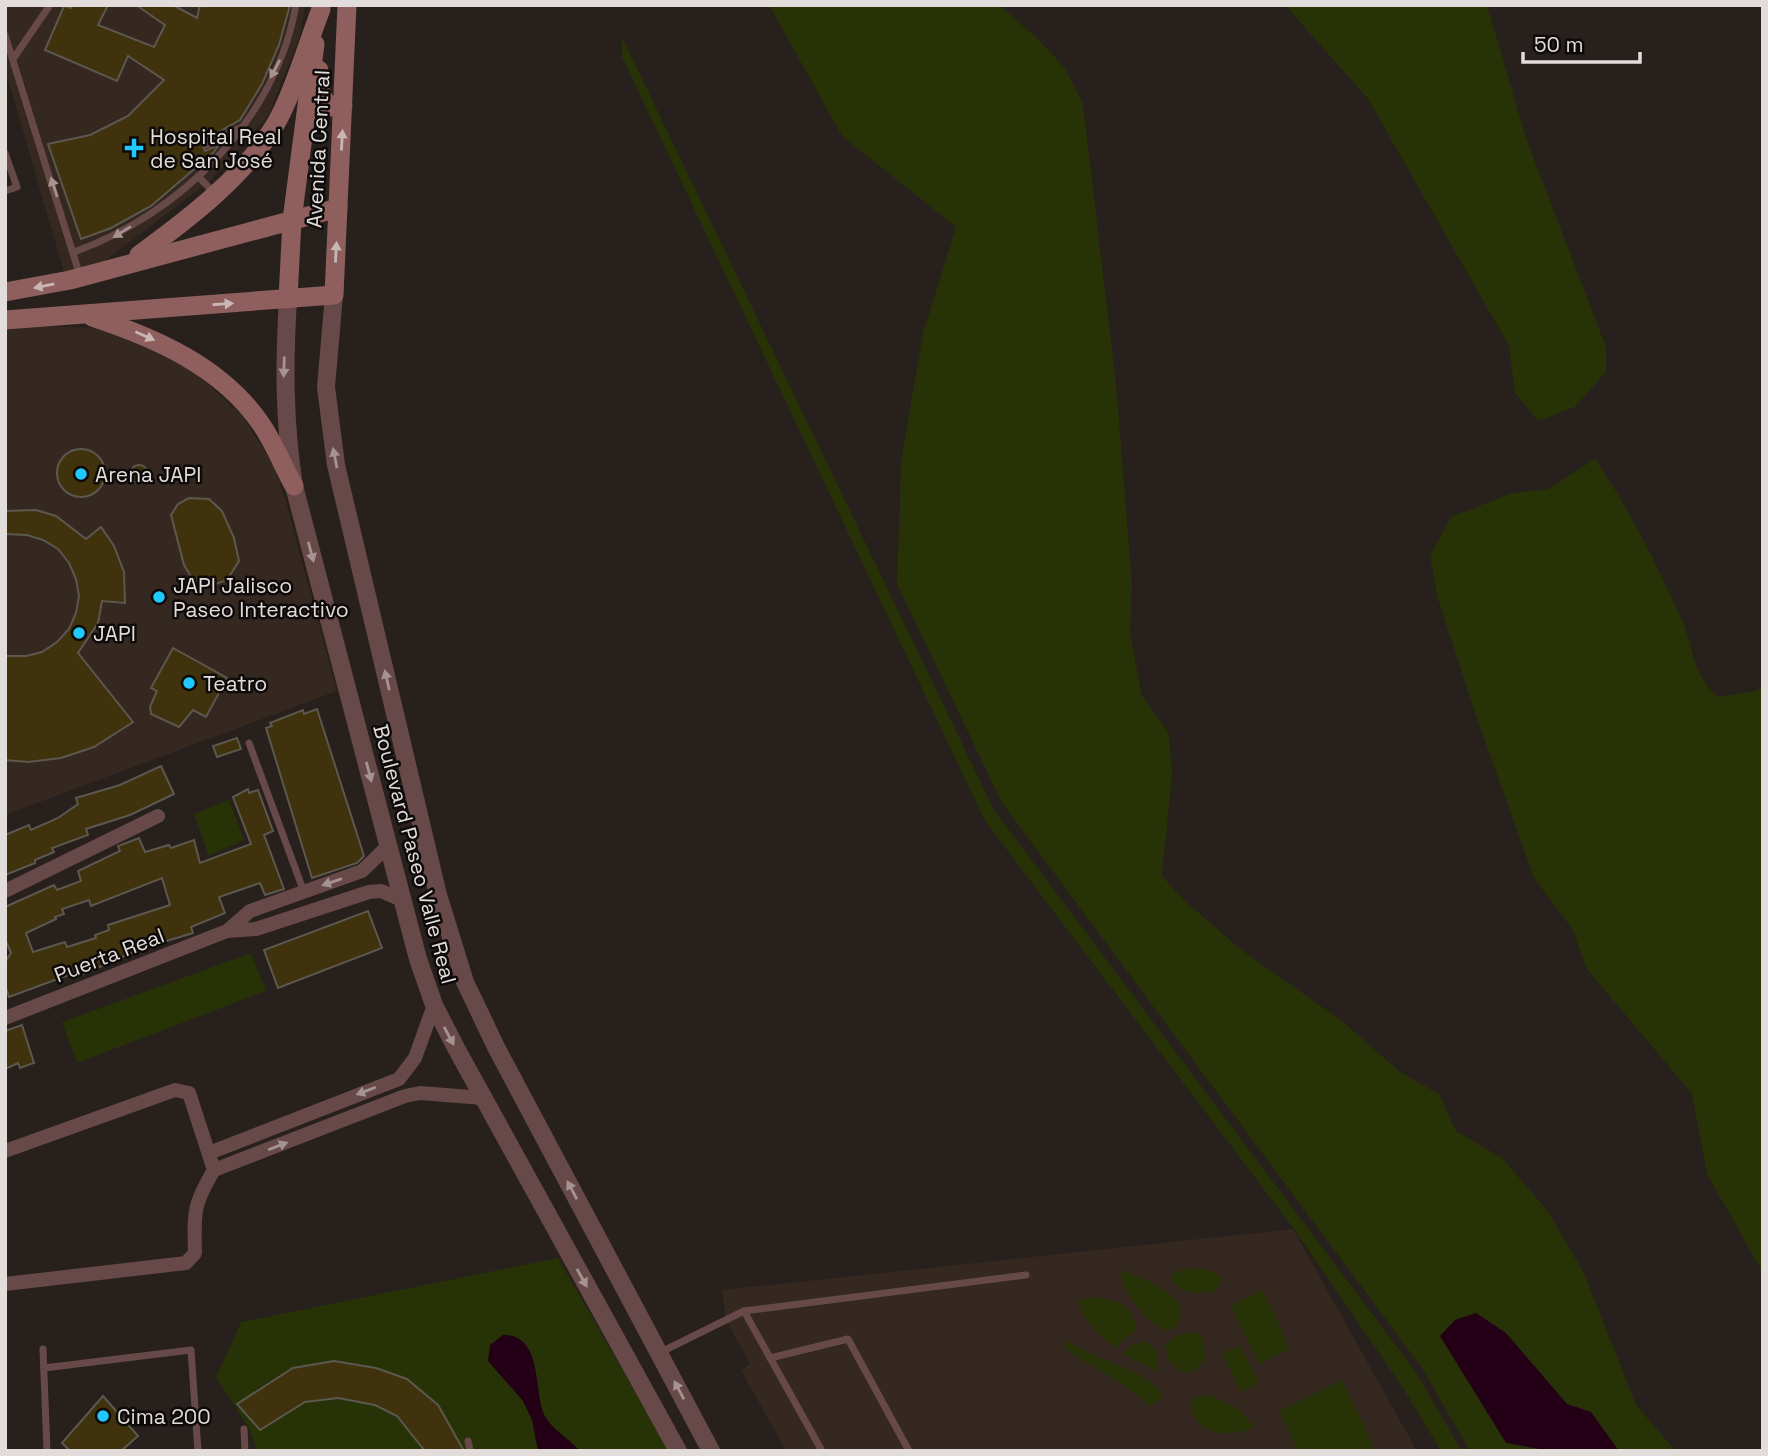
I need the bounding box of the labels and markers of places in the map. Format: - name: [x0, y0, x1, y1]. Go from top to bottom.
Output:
- place label: Hospital Real de San José: [150, 123, 282, 174]
- marker: Hospital Real de San José: [124, 138, 144, 158]
- place label: Arena JAPI: [95, 461, 201, 488]
- marker: Arena JAPI: [73, 466, 89, 482]
- place label: JAPI Jalisco Paseo Interactivo: [173, 572, 349, 623]
- marker: JAPI Jalisco Paseo Interactivo: [151, 589, 167, 605]
- place label: JAPI: [93, 620, 136, 647]
- marker: JAPI: [71, 625, 87, 641]
- place label: Teatro: [203, 670, 267, 697]
- marker: Teatro: [181, 675, 197, 691]
- place label: Cima 200: [117, 1403, 211, 1430]
- marker: Cima 200: [95, 1408, 111, 1424]

